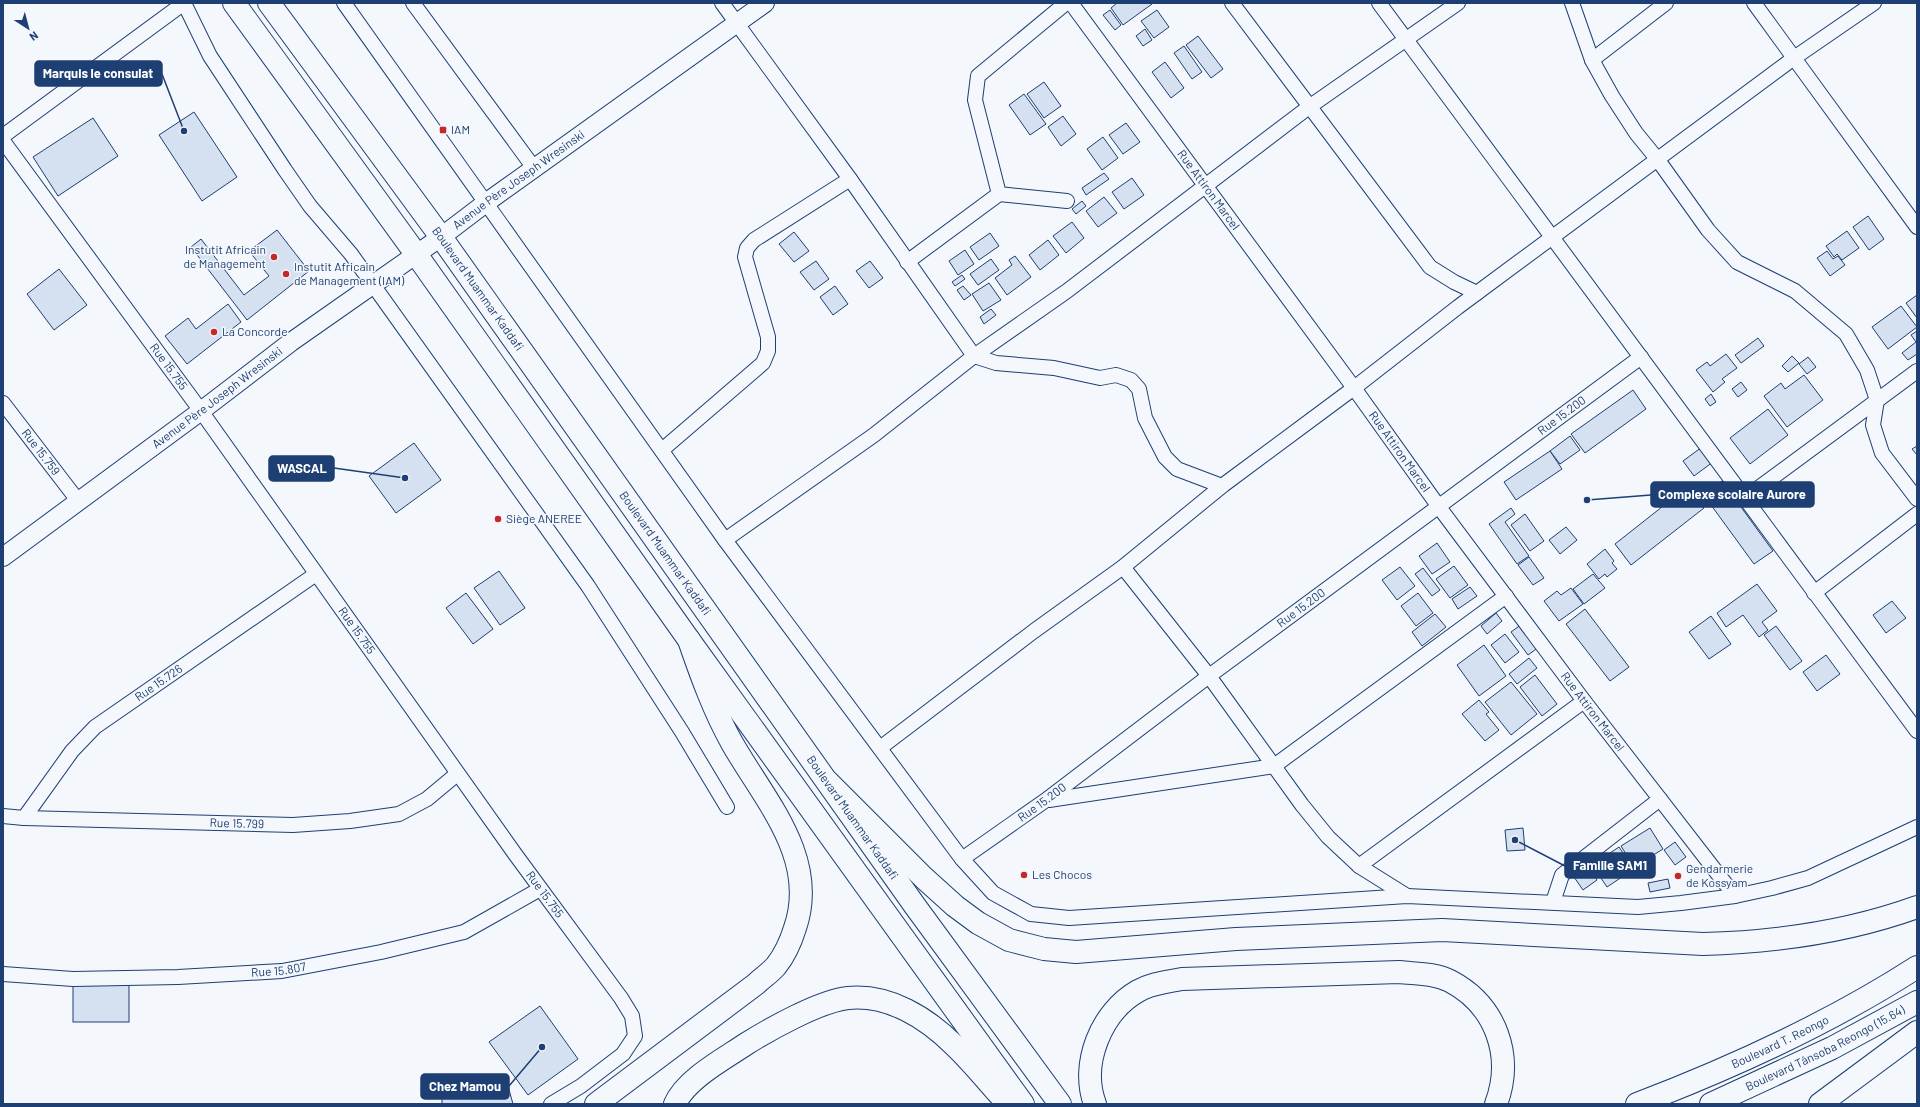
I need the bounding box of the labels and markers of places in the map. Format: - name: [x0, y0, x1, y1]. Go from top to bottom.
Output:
- callout: Marquis le consulat: [35, 61, 162, 86]
- place label: IAM: [451, 122, 470, 136]
- marker: IAM: [438, 125, 448, 135]
- place label: Instutit Africain de Management: [183, 242, 266, 270]
- marker: Instutit Africain de Management: [269, 252, 279, 262]
- place label: Instutit Africain de Management (IAM): [294, 259, 405, 287]
- marker: Instutit Africain de Management (IAM): [281, 269, 291, 279]
- place label: La Concorde: [222, 324, 288, 338]
- marker: La Concorde: [209, 327, 219, 337]
- callout: WASCAL: [269, 456, 334, 481]
- callout: Complexe scolaire Aurore: [1651, 482, 1814, 507]
- place label: Siège ANEREE: [506, 511, 582, 525]
- marker: Siège ANEREE: [493, 514, 503, 524]
- callout: Famille SAM1: [1565, 853, 1655, 878]
- place label: Gendarmerie de Kossyam: [1686, 861, 1753, 889]
- place label: Les Chocos: [1032, 867, 1092, 881]
- marker: Les Chocos: [1019, 870, 1029, 880]
- marker: Gendarmerie de Kossyam: [1673, 871, 1683, 881]
- callout: Chez Mamou: [421, 1074, 509, 1099]

